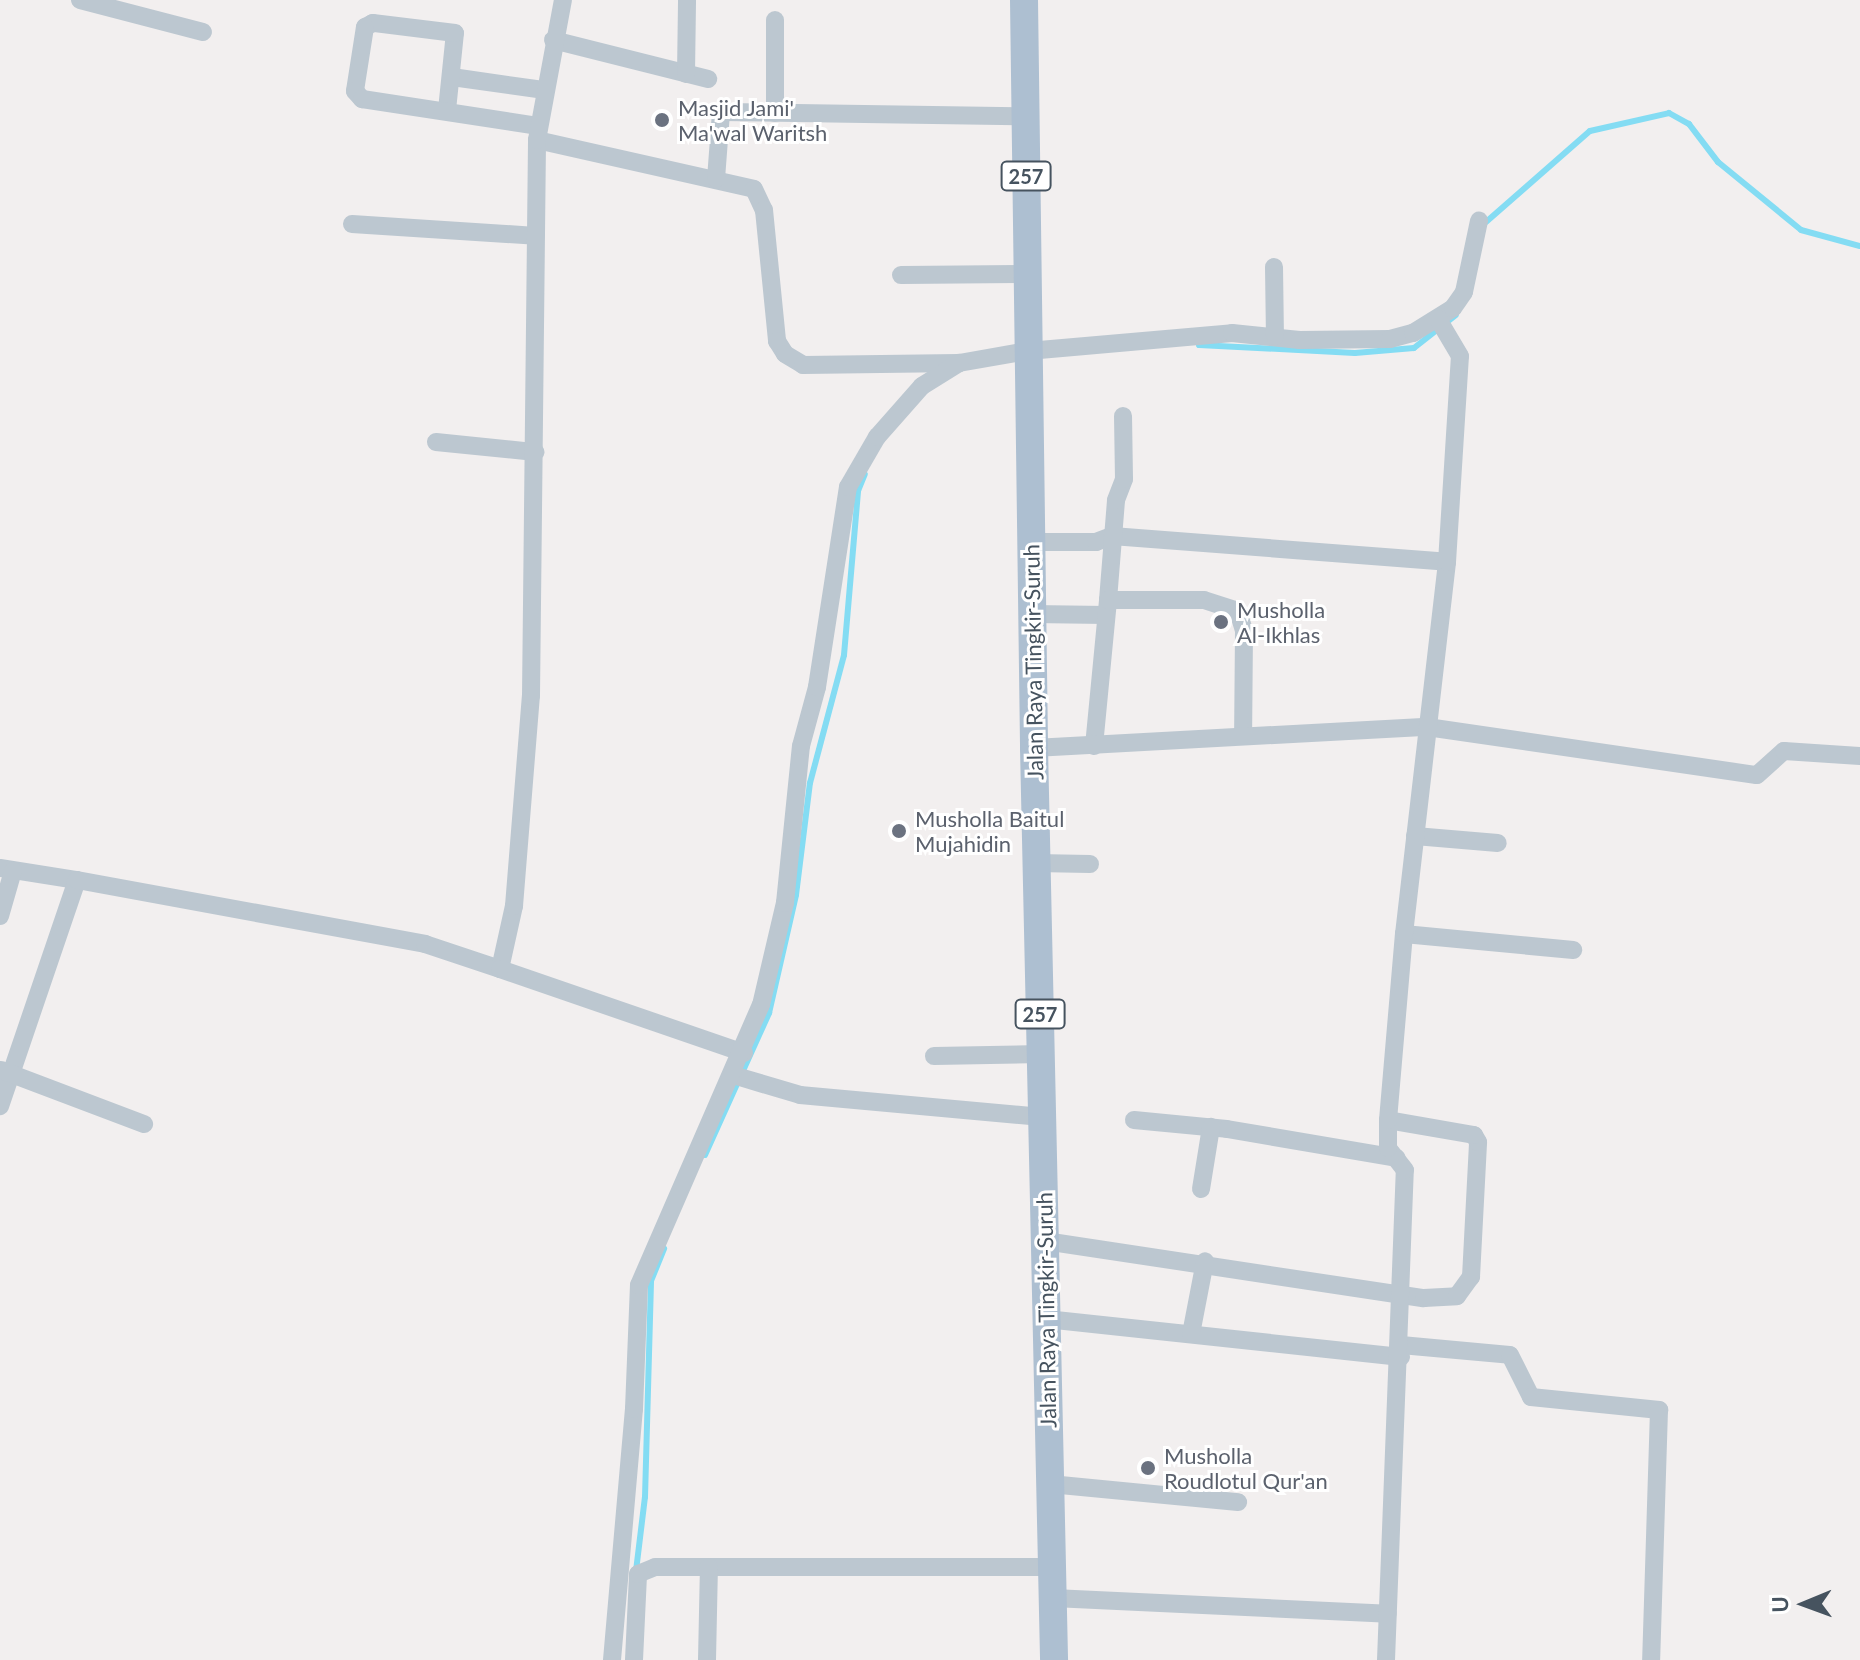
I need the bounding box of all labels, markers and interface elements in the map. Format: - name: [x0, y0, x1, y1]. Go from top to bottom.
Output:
- place label: Masjid Jami' Ma'wal Waritsh: [678, 94, 828, 146]
- marker: Masjid Jami' Ma'wal Waritsh: [653, 111, 671, 129]
- road number: 257: [1000, 160, 1052, 192]
- street label: Jalan Raya Tingkir-Suruh: [1018, 544, 1048, 780]
- place label: Musholla Al-Ikhlas: [1237, 596, 1325, 648]
- marker: Musholla Al-Ikhlas: [1212, 613, 1230, 631]
- place label: Musholla Baitul Mujahidin: [915, 805, 1064, 856]
- marker: Musholla Baitul Mujahidin: [890, 822, 908, 840]
- road number: 257: [1014, 998, 1066, 1030]
- street label: Jalan Raya Tingkir-Suruh: [1031, 1192, 1061, 1428]
- place label: Musholla Roudlotul Qur'an: [1164, 1442, 1328, 1494]
- marker: Musholla Roudlotul Qur'an: [1139, 1459, 1157, 1477]
- north arrow: [1764, 1564, 1844, 1644]
- text: U: [1766, 1596, 1793, 1613]

